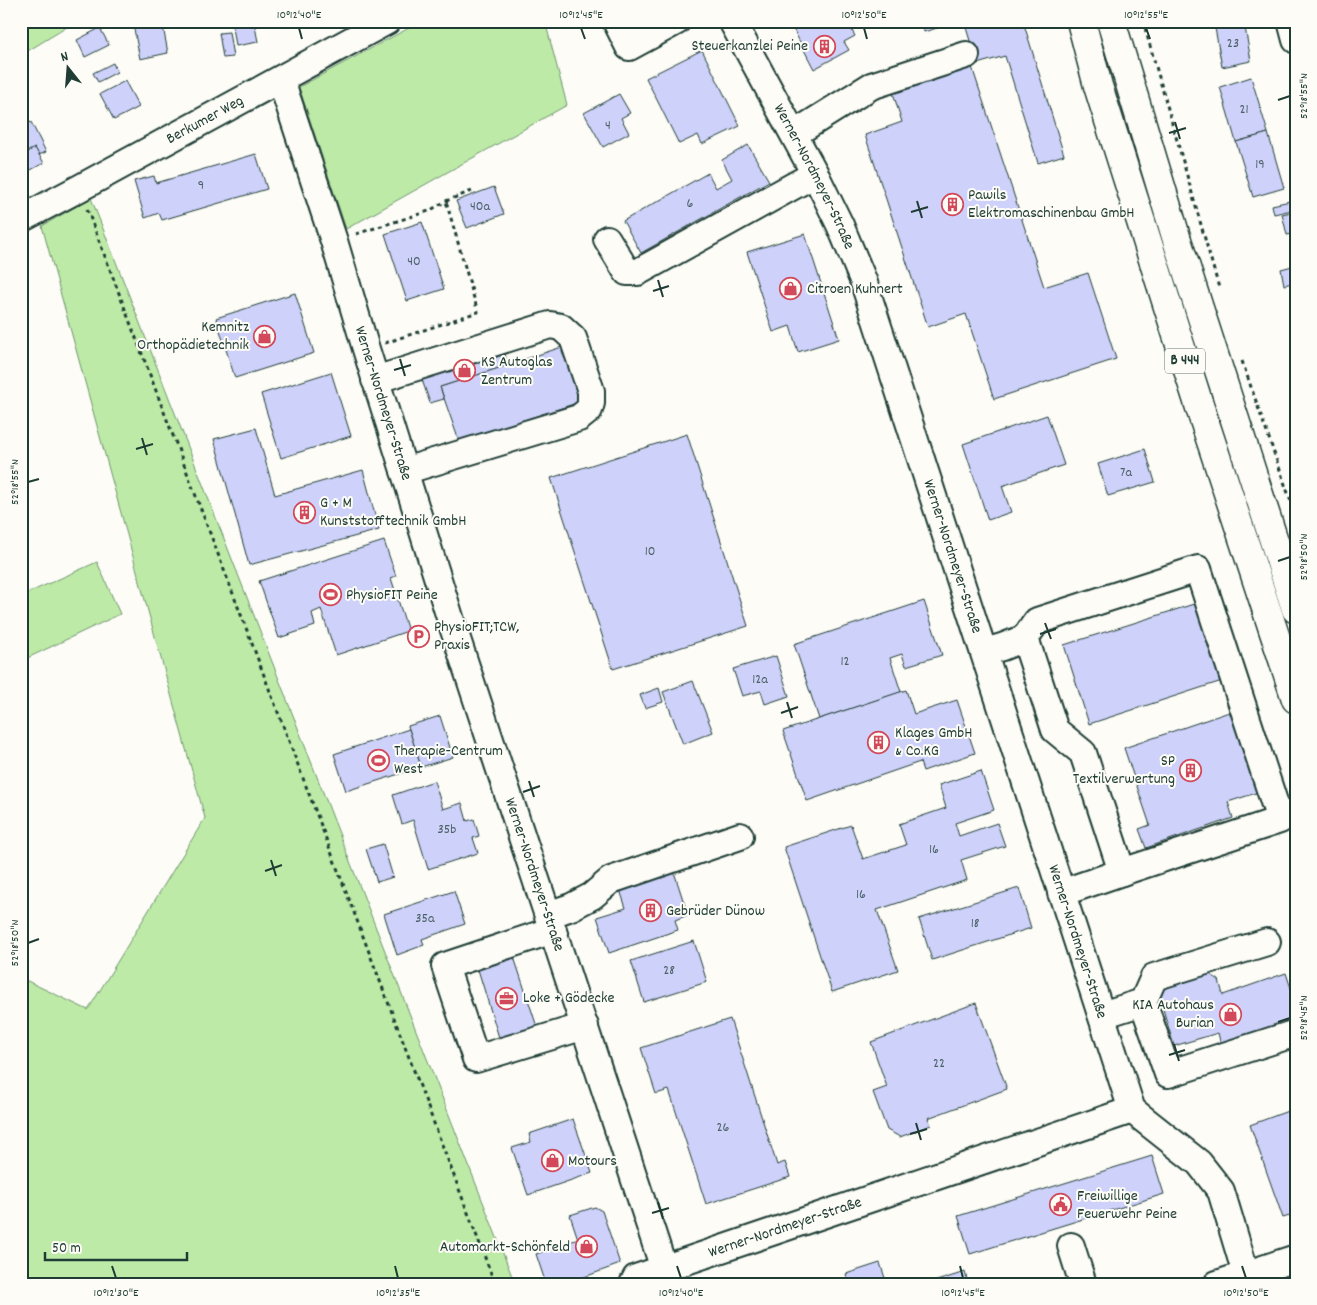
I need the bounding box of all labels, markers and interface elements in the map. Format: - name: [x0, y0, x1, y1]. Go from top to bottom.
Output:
- text: 10°12'40"E: [277, 7, 322, 24]
- text: 10°12'45"E: [559, 7, 603, 24]
- text: 10°12'50"E: [841, 7, 887, 24]
- text: 10°12'55"E: [1124, 7, 1169, 24]
- building icon: Steuerkanzlei Peine: [812, 34, 836, 58]
- house number: 23: [1227, 34, 1239, 54]
- place label: Steuerkanzlei Peine: [691, 35, 808, 58]
- north arrow: [42, 42, 92, 92]
- text: N: [59, 47, 71, 68]
- text: 52°18'55"N: [1296, 73, 1313, 119]
- street label: Berkumer Weg: [162, 90, 248, 150]
- street label: Werner-Nordmeyer-Straße: [768, 100, 860, 253]
- house number: 21: [1239, 100, 1249, 120]
- house number: 4: [605, 116, 611, 136]
- house number: 19: [1255, 155, 1265, 175]
- house number: 9: [198, 176, 204, 196]
- place label: Pawils Elektromaschinenbau GmbH: [968, 184, 1135, 225]
- building icon: Pawils Elektromaschinenbau GmbH: [940, 192, 964, 216]
- house number: 6: [687, 194, 694, 214]
- house number: 40a: [470, 197, 490, 217]
- house number: 40: [407, 252, 421, 272]
- shop icon: Citroen Kuhnert: [779, 277, 803, 301]
- place label: Citroen Kuhnert: [807, 278, 903, 301]
- place label: Kemnitz Orthopädietechnik: [137, 316, 249, 357]
- street label: Werner-Nordmeyer-Straße: [348, 323, 418, 483]
- shop icon: Kemnitz Orthopädietechnik: [253, 324, 277, 348]
- road number: B 444: [1165, 348, 1205, 374]
- place label: KS Autoglas Zentrum: [481, 351, 553, 392]
- shop icon: KS Autoglas Zentrum: [453, 359, 477, 383]
- text: 52°18'55"N: [7, 459, 24, 505]
- house number: 7a: [1120, 463, 1132, 483]
- street label: Werner-Nordmeyer-Straße: [917, 476, 988, 636]
- place label: G + M Kunststofftechnik GmbH: [320, 492, 466, 533]
- building icon: G + M Kunststofftechnik GmbH: [292, 500, 316, 524]
- text: 52°18'50"N: [1296, 534, 1313, 580]
- house number: 10: [645, 542, 655, 562]
- sports icon: PhysioFIT Peine: [318, 583, 342, 607]
- place label: PhysioFIT Peine: [346, 584, 438, 607]
- place label: PhysioFIT;TCW, Praxis: [434, 616, 519, 657]
- parking icon: PhysioFIT;TCW, Praxis: [406, 624, 430, 648]
- house number: 12: [840, 652, 850, 672]
- house number: 12a: [752, 670, 768, 690]
- place label: Klages GmbH & Co.KG: [895, 722, 972, 763]
- building icon: Klages GmbH & Co.KG: [867, 730, 891, 754]
- place label: Therapie-Centrum West: [394, 740, 503, 781]
- sports icon: Therapie-Centrum West: [366, 748, 390, 772]
- place label: SP Textilverwertung: [1073, 750, 1175, 791]
- building icon: SP Textilverwertung: [1179, 758, 1203, 782]
- street label: Werner-Nordmeyer-Straße: [498, 795, 570, 954]
- house number: 35b: [438, 820, 456, 840]
- house number: 16: [929, 840, 939, 860]
- street label: Werner-Nordmeyer-Straße: [1042, 862, 1113, 1022]
- house number: 16: [856, 885, 866, 905]
- building icon: Gebrüder Dünow: [638, 899, 662, 923]
- place label: Gebrüder Dünow: [666, 900, 765, 923]
- house number: 35a: [415, 909, 435, 929]
- house number: 18: [971, 914, 980, 934]
- text: 52°18'50"N: [7, 920, 24, 966]
- house number: 28: [663, 961, 675, 981]
- office icon: Loke + Gödecke: [495, 986, 519, 1010]
- place label: Loke + Gödecke: [523, 987, 615, 1010]
- place label: KIA Autohaus Burian: [1132, 994, 1214, 1035]
- text: 52°18'45"N: [1296, 995, 1313, 1041]
- shop icon: KIA Autohaus Burian: [1218, 1002, 1242, 1026]
- house number: 22: [933, 1054, 945, 1074]
- house number: 26: [717, 1118, 730, 1138]
- shop icon: Motours: [540, 1149, 564, 1173]
- place label: Motours: [568, 1150, 617, 1173]
- place label: Freiwillige Feuerwehr Peine: [1077, 1185, 1177, 1226]
- street label: Werner-Nordmeyer-Straße: [705, 1191, 865, 1264]
- public building icon: Freiwillige Feuerwehr Peine: [1049, 1193, 1073, 1217]
- scale bar: [45, 1230, 188, 1262]
- shop icon: Automarkt-Schönfeld: [574, 1235, 598, 1259]
- place label: Automarkt-Schönfeld: [440, 1236, 570, 1259]
- text: 50 m: [52, 1238, 81, 1260]
- text: 10°12'30"E: [94, 1285, 139, 1302]
- text: 10°12'35"E: [376, 1285, 420, 1302]
- text: 10°12'40"E: [659, 1285, 704, 1302]
- text: 10°12'45"E: [941, 1285, 985, 1302]
- text: 10°12'50"E: [1223, 1285, 1269, 1302]

